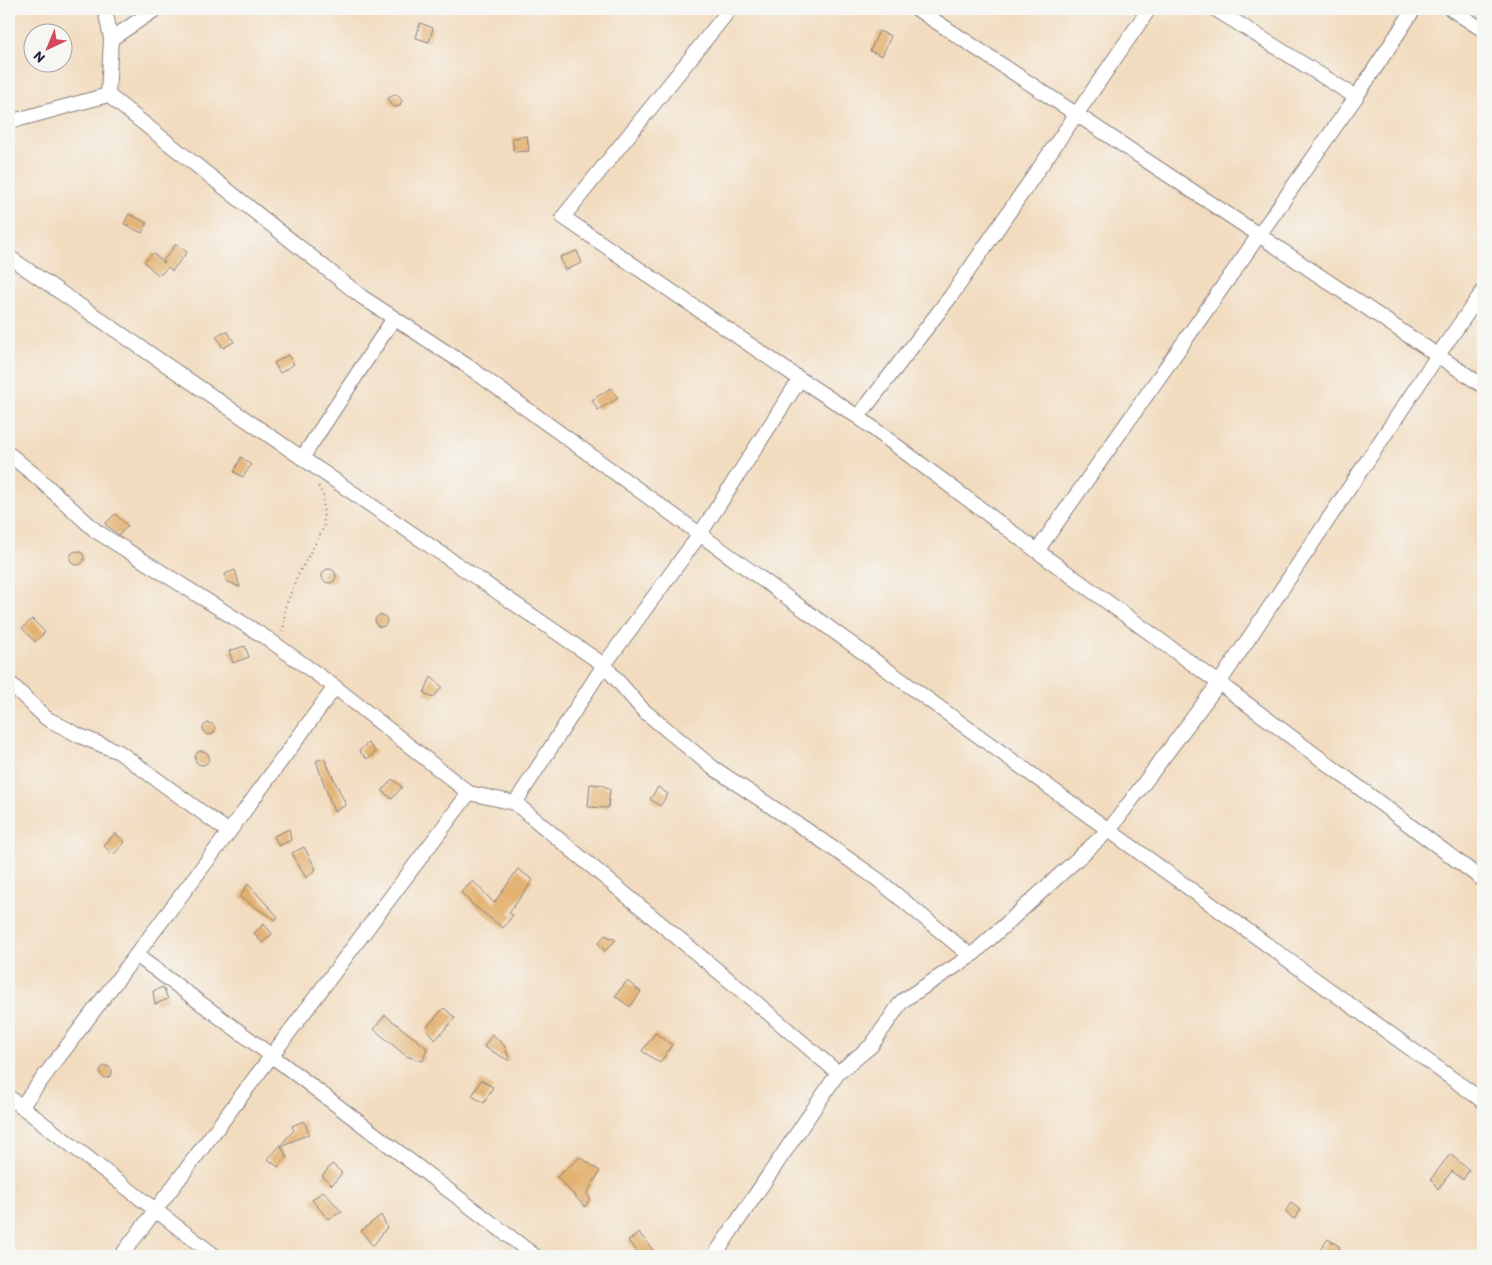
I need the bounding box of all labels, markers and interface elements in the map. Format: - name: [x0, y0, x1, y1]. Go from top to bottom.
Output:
- north arrow: [22, 22, 72, 72]
- text: N: [30, 48, 49, 66]

